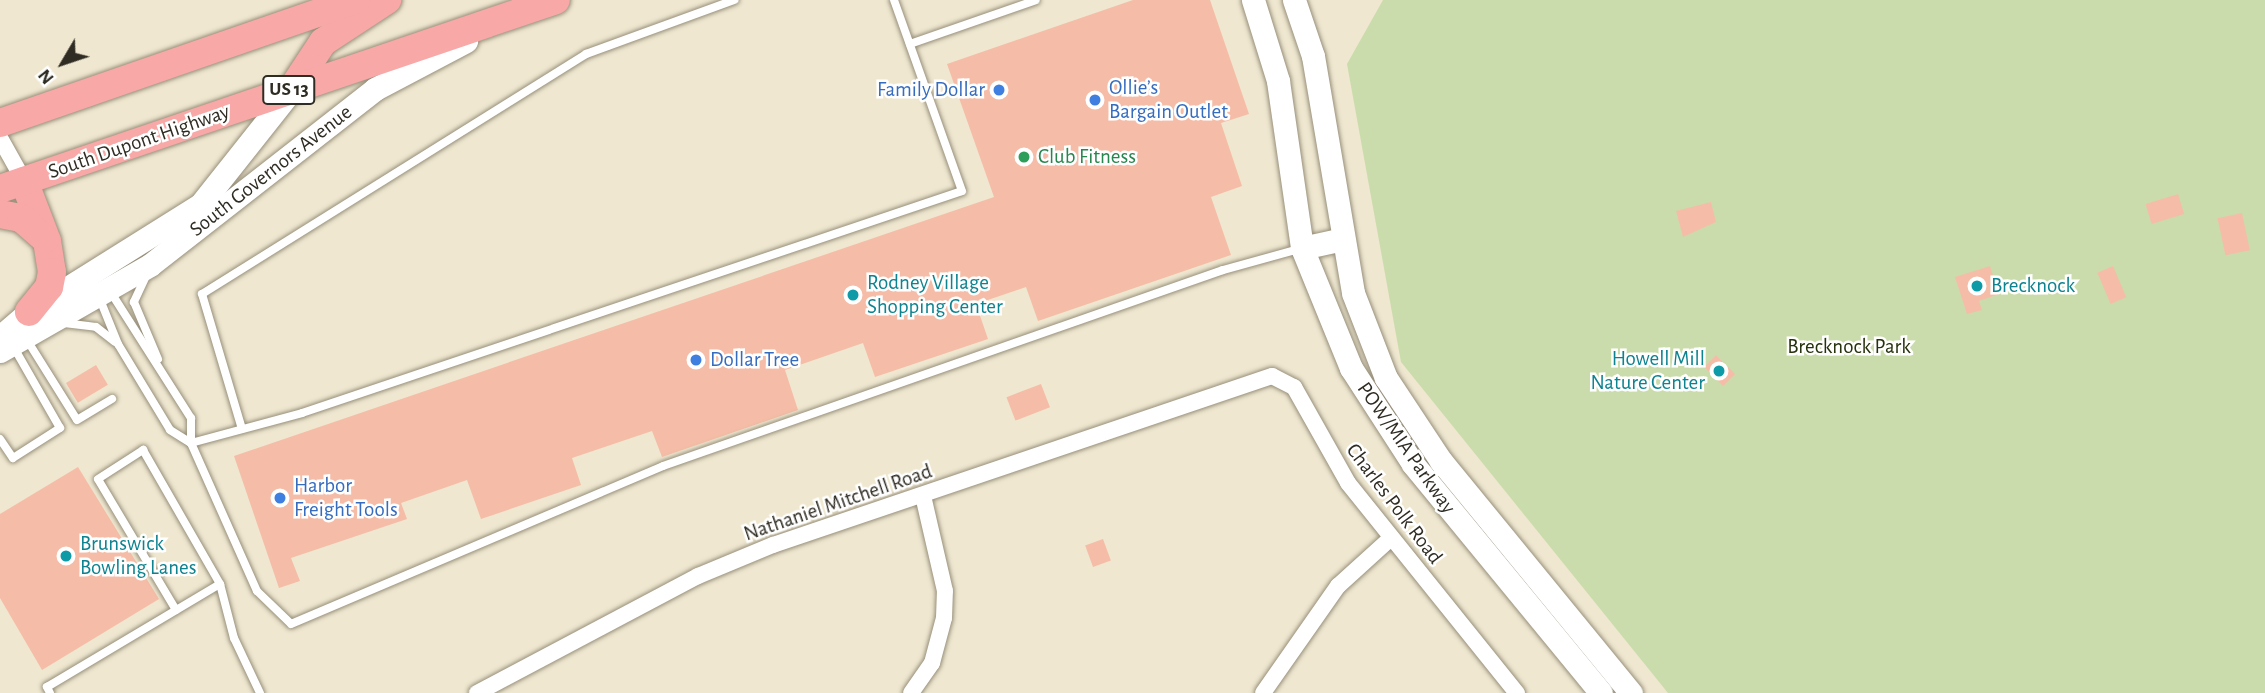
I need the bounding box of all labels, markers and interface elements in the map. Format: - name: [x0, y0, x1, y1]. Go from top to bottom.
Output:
- north arrow: [28, 28, 98, 98]
- text: N: [35, 65, 58, 88]
- road number: US 13: [261, 74, 317, 106]
- place label: Ollie’s Bargain Outlet: [1109, 75, 1228, 125]
- place label: Family Dollar: [877, 77, 985, 103]
- marker: Family Dollar: [991, 82, 1007, 98]
- marker: Ollie’s Bargain Outlet: [1087, 92, 1103, 108]
- street label: South Dupont Highway: [45, 99, 233, 185]
- street label: South Governors Avenue: [185, 100, 357, 242]
- place label: Club Fitness: [1038, 144, 1136, 170]
- marker: Club Fitness: [1016, 149, 1032, 165]
- place label: Rodney Village Shopping Center: [867, 270, 1003, 320]
- place label: Brecknock: [1991, 273, 2075, 299]
- marker: Brecknock: [1969, 278, 1985, 294]
- marker: Rodney Village Shopping Center: [845, 287, 861, 303]
- park label: Brecknock Park: [1787, 334, 1911, 360]
- place label: Howell Mill Nature Center: [1590, 346, 1705, 396]
- place label: Dollar Tree: [710, 347, 799, 373]
- marker: Dollar Tree: [688, 352, 704, 368]
- marker: Howell Mill Nature Center: [1711, 363, 1727, 379]
- street label: POW/MIA Parkway: [1351, 377, 1461, 519]
- street label: Charles Polk Road: [1340, 439, 1448, 569]
- street label: Nathaniel Mitchell Road: [741, 459, 935, 547]
- place label: Harbor Freight Tools: [294, 473, 398, 523]
- marker: Harbor Freight Tools: [272, 490, 288, 506]
- place label: Brunswick Bowling Lanes: [80, 531, 197, 581]
- marker: Brunswick Bowling Lanes: [58, 548, 74, 564]

